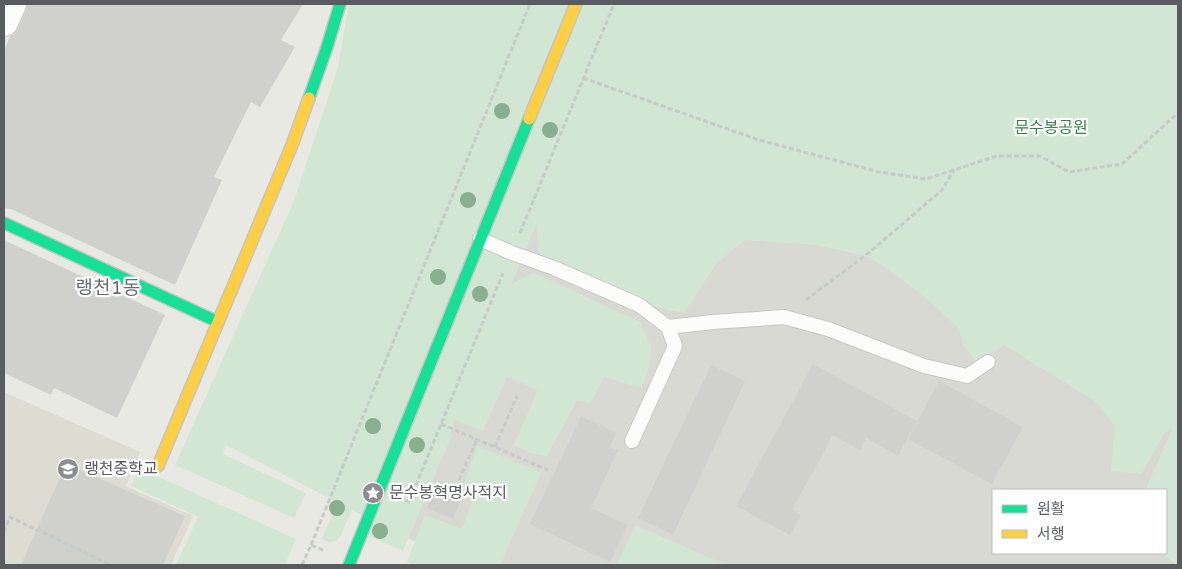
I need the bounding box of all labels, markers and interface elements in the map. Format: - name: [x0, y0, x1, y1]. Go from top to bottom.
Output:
- park label: 문수봉공원: [1014, 118, 1088, 138]
- district label: 랭천1동: [76, 277, 140, 299]
- school or university icon: 랭천중학교: [56, 457, 80, 481]
- place label: 랭천중학교: [84, 459, 158, 479]
- place icon: 문수봉혁명사적지: [361, 481, 385, 505]
- place label: 문수봉혁명사적지: [389, 483, 507, 503]
- legend: [992, 489, 1167, 554]
- text: 원활: [1037, 500, 1065, 518]
- text: 서행: [1037, 525, 1065, 543]

